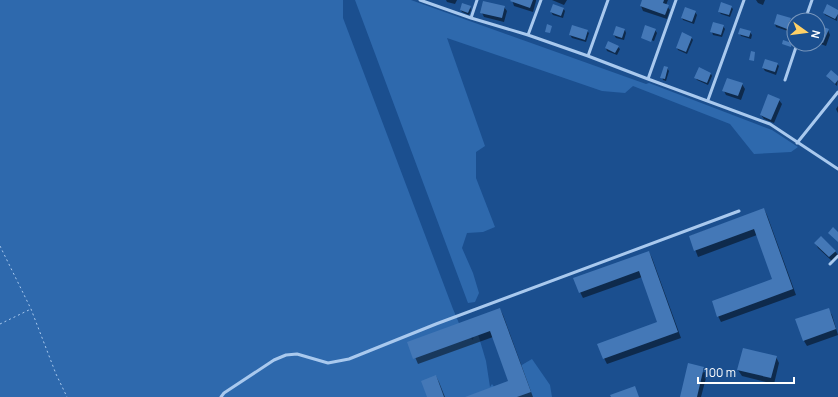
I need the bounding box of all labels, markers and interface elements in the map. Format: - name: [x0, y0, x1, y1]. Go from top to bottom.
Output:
- north arrow: [786, 12, 826, 52]
- text: N: [808, 29, 824, 40]
- scale bar: [698, 359, 794, 385]
- text: 100 m: [704, 364, 736, 381]

